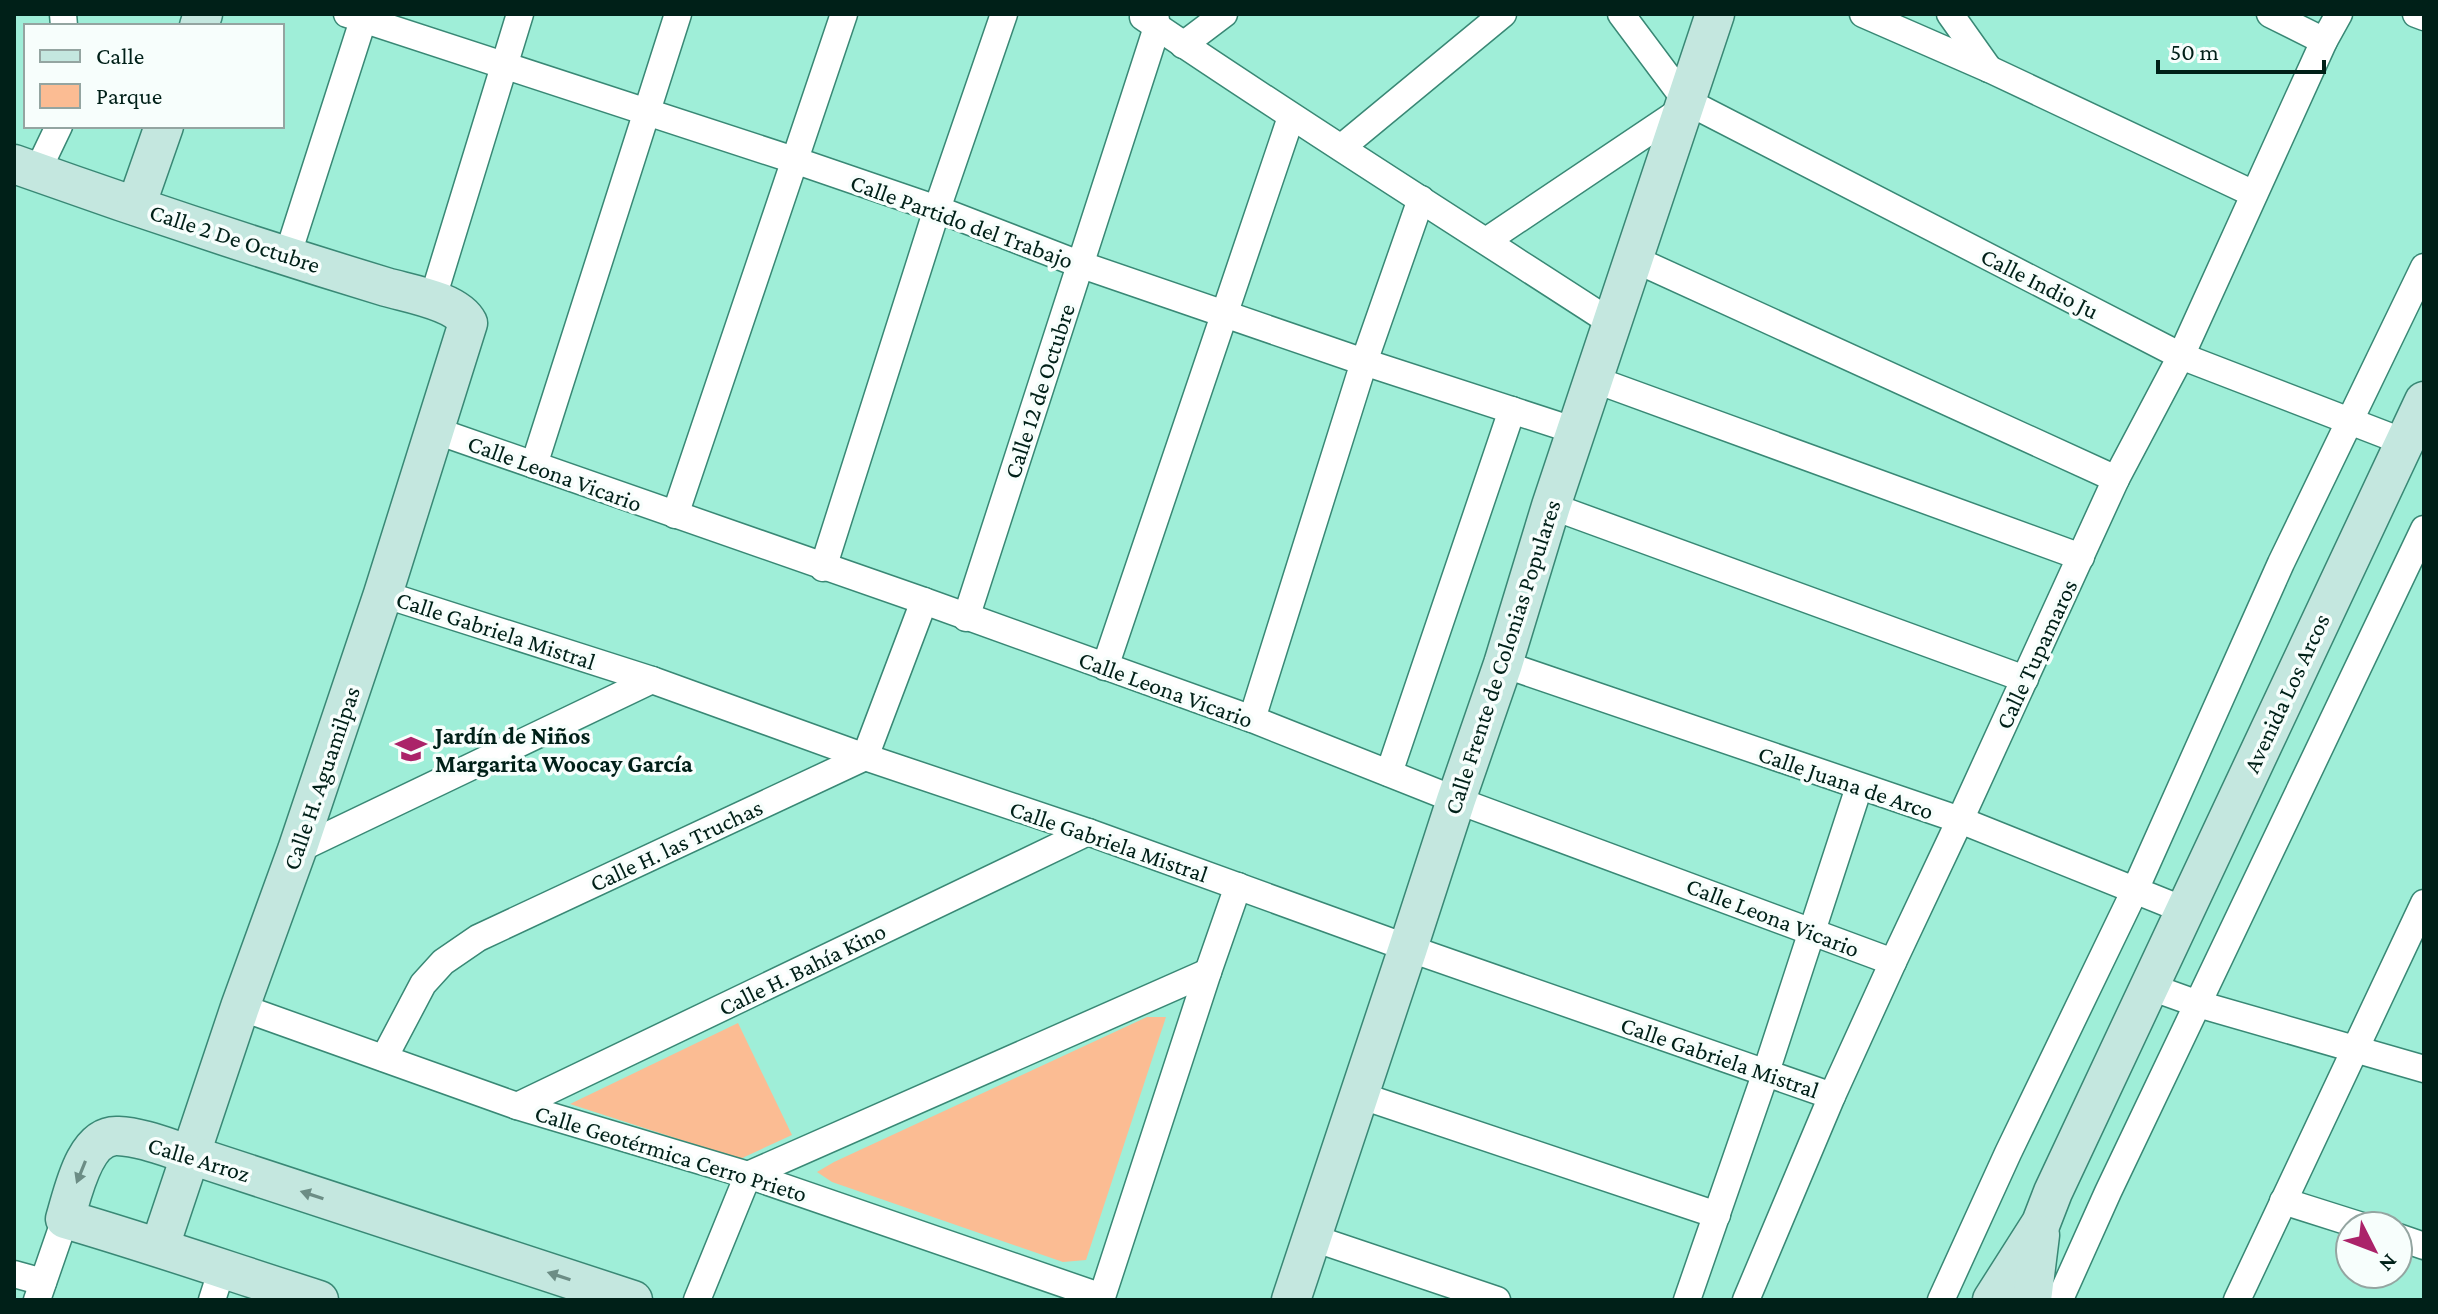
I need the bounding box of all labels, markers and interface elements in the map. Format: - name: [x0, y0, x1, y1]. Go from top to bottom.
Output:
- legend: [24, 24, 284, 128]
- scale bar: [2158, 24, 2324, 74]
- text: 50 m: [2170, 38, 2219, 65]
- text: Calle: [96, 42, 144, 69]
- text: Parque: [96, 82, 162, 109]
- street label: Calle Partido del Trabajo: [847, 168, 1077, 274]
- street label: Calle 2 De Octubre: [146, 198, 324, 278]
- street label: Calle Indio Ju: [1977, 242, 2103, 324]
- street label: Calle 12 de Octubre: [998, 300, 1080, 482]
- street label: Calle Leona Vicario: [464, 429, 646, 517]
- street label: Calle Frente de Colonias Populares: [1438, 496, 1566, 818]
- street label: Calle Tupamaros: [1990, 575, 2082, 733]
- street label: Calle Gabriela Mistral: [393, 585, 599, 675]
- street label: Avenida Los Arcos: [2237, 609, 2335, 777]
- street label: Calle Leona Vicario: [1075, 645, 1257, 733]
- street label: Calle H. Aguamilpas: [277, 683, 365, 873]
- place label: Jardín de Niños Margarita Woocay García: [432, 722, 693, 777]
- school or university icon: Jardín de Niños Margarita Woocay García: [394, 732, 428, 766]
- street label: Calle Juana de Arco: [1755, 739, 1937, 825]
- street label: Calle H. las Truchas: [585, 793, 767, 897]
- street label: Calle Gabriela Mistral: [1006, 794, 1212, 888]
- street label: Calle Leona Vicario: [1683, 872, 1863, 962]
- street label: Calle H. Bahía Kino: [714, 917, 890, 1021]
- street label: Calle Gabriela Mistral: [1617, 1010, 1823, 1104]
- street label: Calle Geotérmica Cerro Prieto: [532, 1099, 810, 1207]
- street label: Calle Arroz: [145, 1131, 253, 1187]
- one-way arrow: [74, 1160, 87, 1184]
- one-way arrow: [300, 1188, 324, 1200]
- north arrow: [2334, 1210, 2414, 1290]
- text: N: [2374, 1249, 2403, 1277]
- one-way arrow: [547, 1269, 571, 1281]

